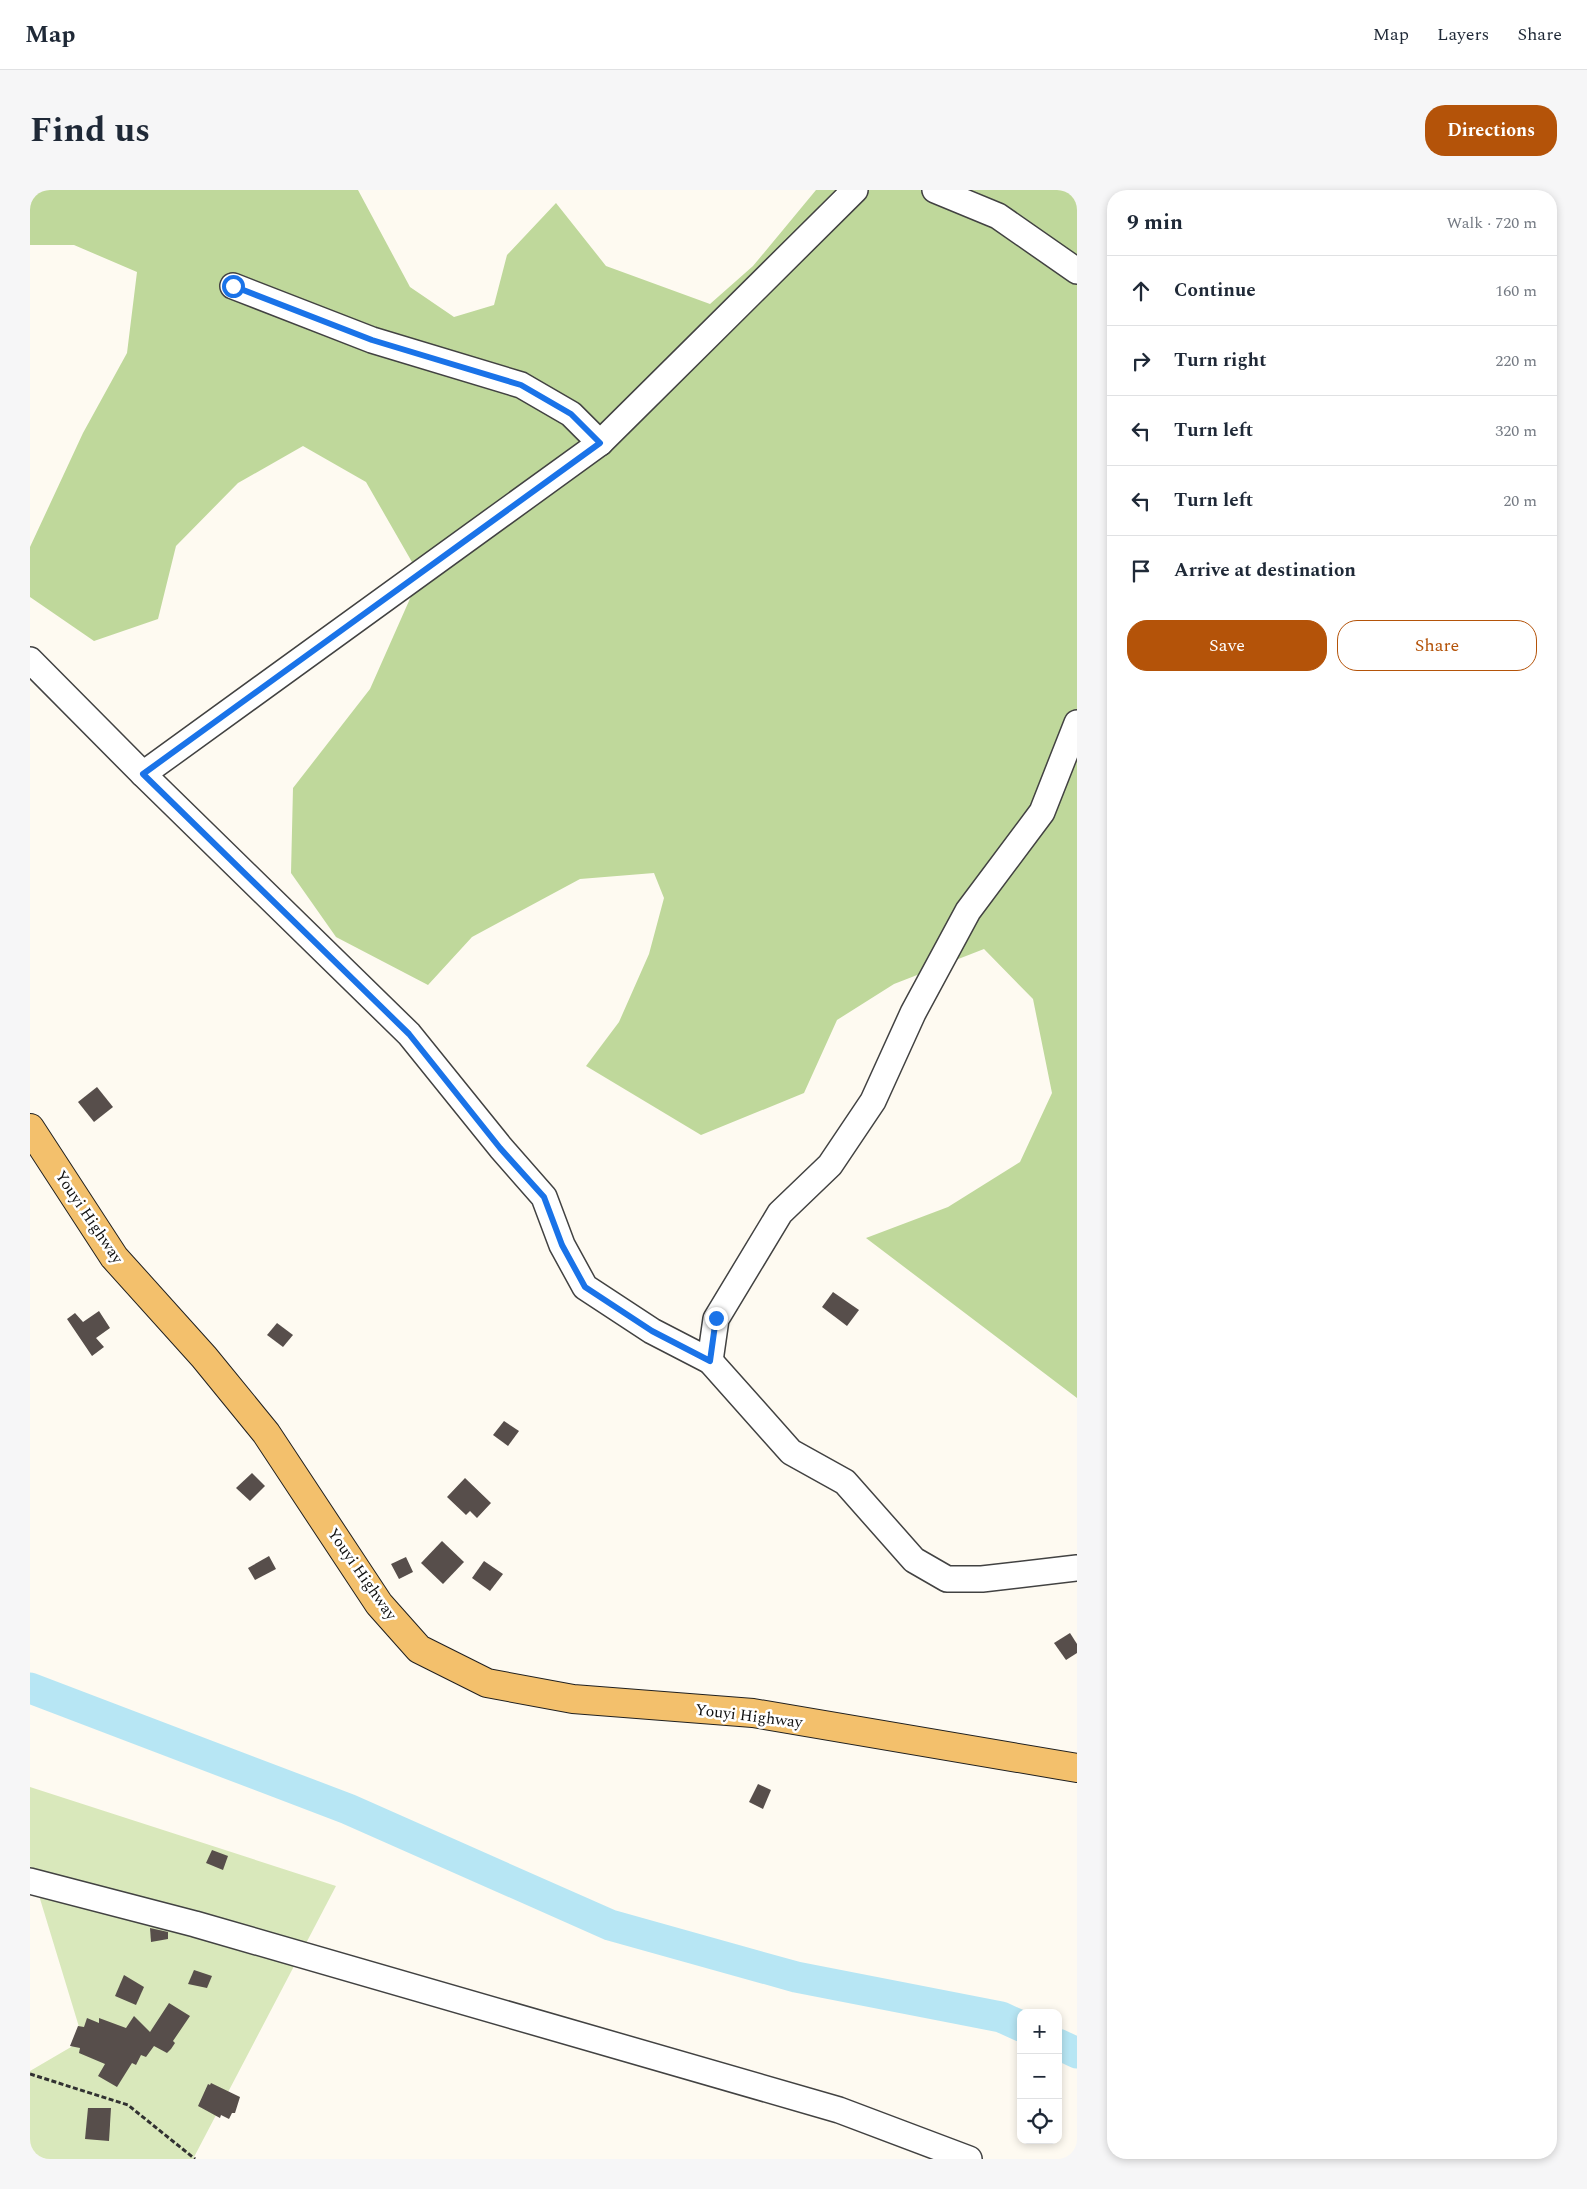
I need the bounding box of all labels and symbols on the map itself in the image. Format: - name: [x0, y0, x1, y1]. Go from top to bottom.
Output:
- route start: [222, 275, 245, 298]
- street label: Youyi Highway: [49, 1166, 130, 1270]
- route end: [705, 1307, 728, 1330]
- street label: Youyi Highway: [321, 1523, 404, 1626]
- street label: Youyi Highway: [694, 1698, 805, 1735]

